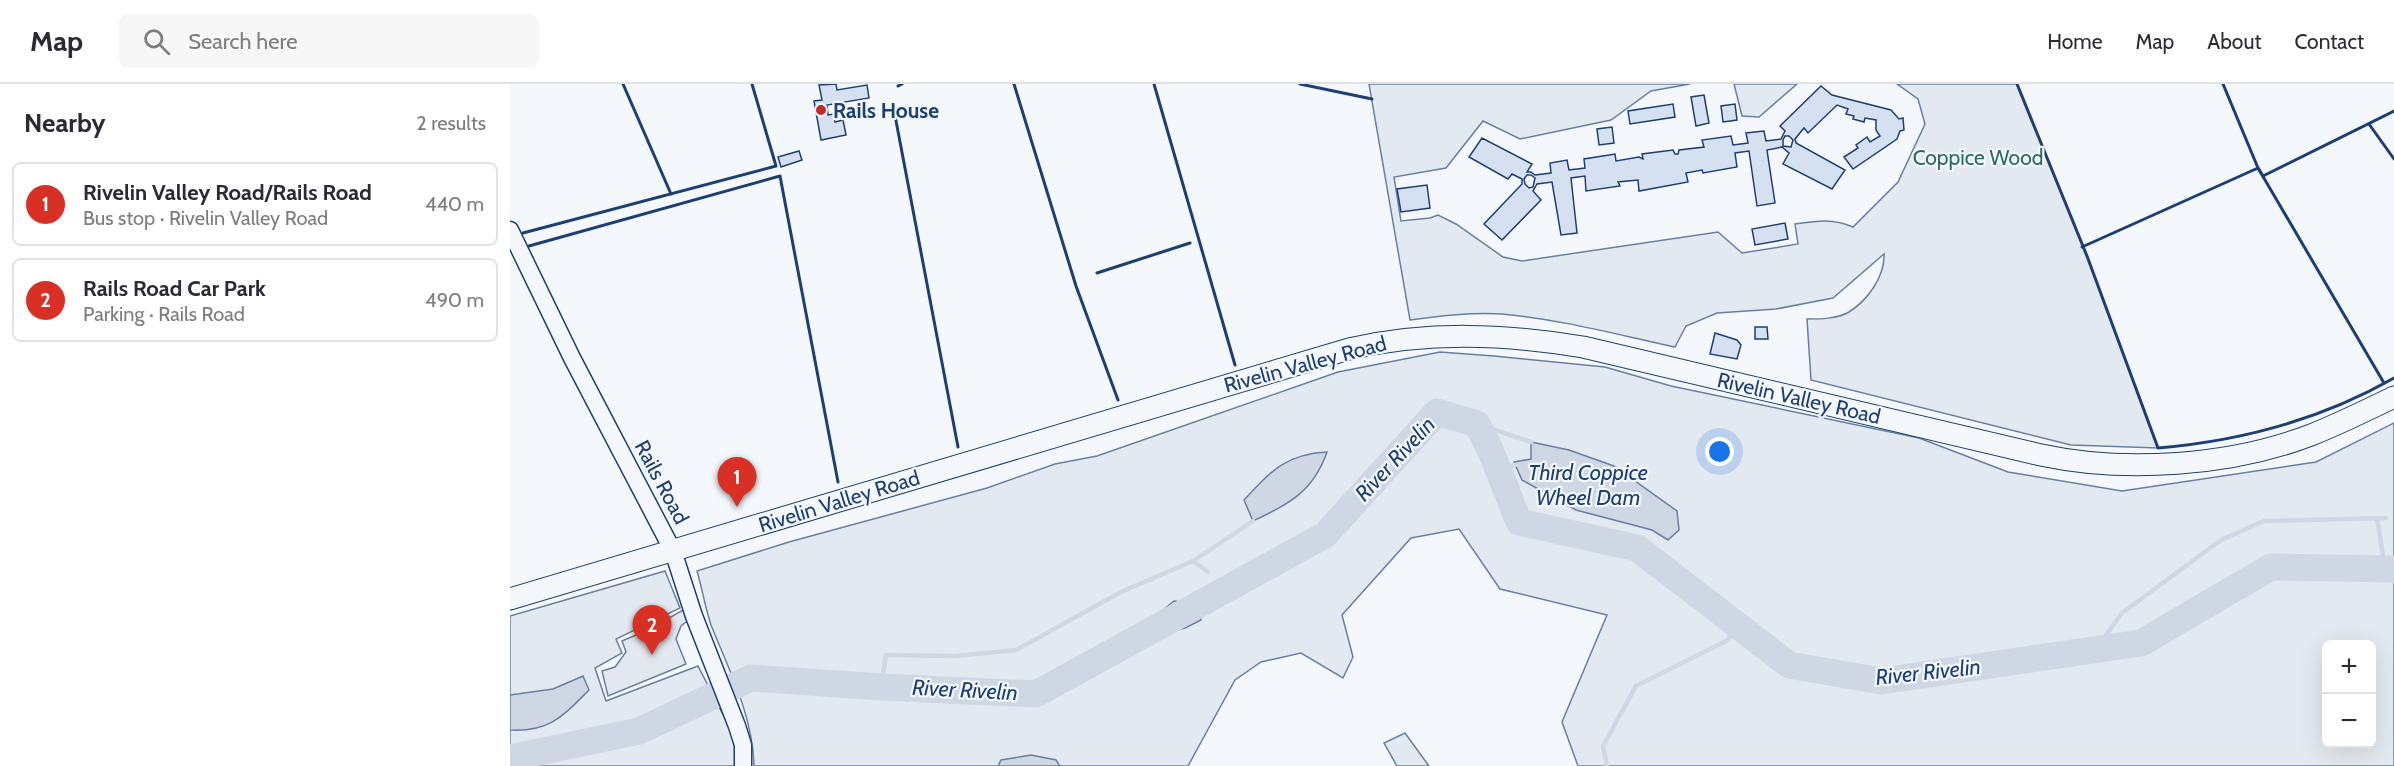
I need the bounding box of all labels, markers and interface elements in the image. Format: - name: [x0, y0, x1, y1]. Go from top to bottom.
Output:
- search box: [119, 14, 539, 68]
- text: Map: [30, 24, 83, 58]
- icon: search: [140, 25, 173, 58]
- text: Search here: [188, 28, 297, 55]
- text: Home: [2047, 29, 2103, 54]
- text: Map: [2136, 29, 2174, 54]
- text: About: [2207, 29, 2261, 54]
- text: Contact: [2294, 29, 2364, 54]
- place label: Rails House: [833, 98, 939, 123]
- marker: Rails House: [814, 103, 828, 117]
- text: Nearby: [24, 107, 105, 139]
- text: 2 results: [416, 111, 486, 135]
- park label: Coppice Wood: [1913, 145, 2043, 170]
- text: Rivelin Valley Road/Rails Road: [83, 179, 372, 206]
- text: 1: [42, 192, 49, 216]
- text: 440 m: [425, 192, 484, 216]
- text: Bus stop · Rivelin Valley Road: [83, 206, 328, 230]
- text: Rails Road Car Park: [83, 275, 266, 302]
- text: 2: [40, 288, 51, 312]
- text: 490 m: [425, 288, 484, 312]
- text: Parking · Rails Road: [83, 302, 245, 326]
- street label: Rivelin Valley Road: [1221, 330, 1389, 398]
- street label: Rivelin Valley Road: [1715, 367, 1883, 429]
- water label: River Rivelin: [1349, 411, 1441, 507]
- street label: Rails Road: [630, 436, 694, 528]
- your location: [1705, 437, 1734, 466]
- pin: 1: [718, 458, 756, 507]
- water label: Third Coppice Wheel Dam: [1528, 459, 1648, 511]
- street label: Rivelin Valley Road: [755, 465, 923, 537]
- pin: 2: [632, 606, 672, 655]
- map controls: [2322, 640, 2376, 748]
- button: +: [2322, 640, 2376, 694]
- water label: River Rivelin: [1874, 653, 1982, 691]
- water label: River Rivelin: [912, 674, 1018, 706]
- button: −: [2322, 694, 2376, 748]

